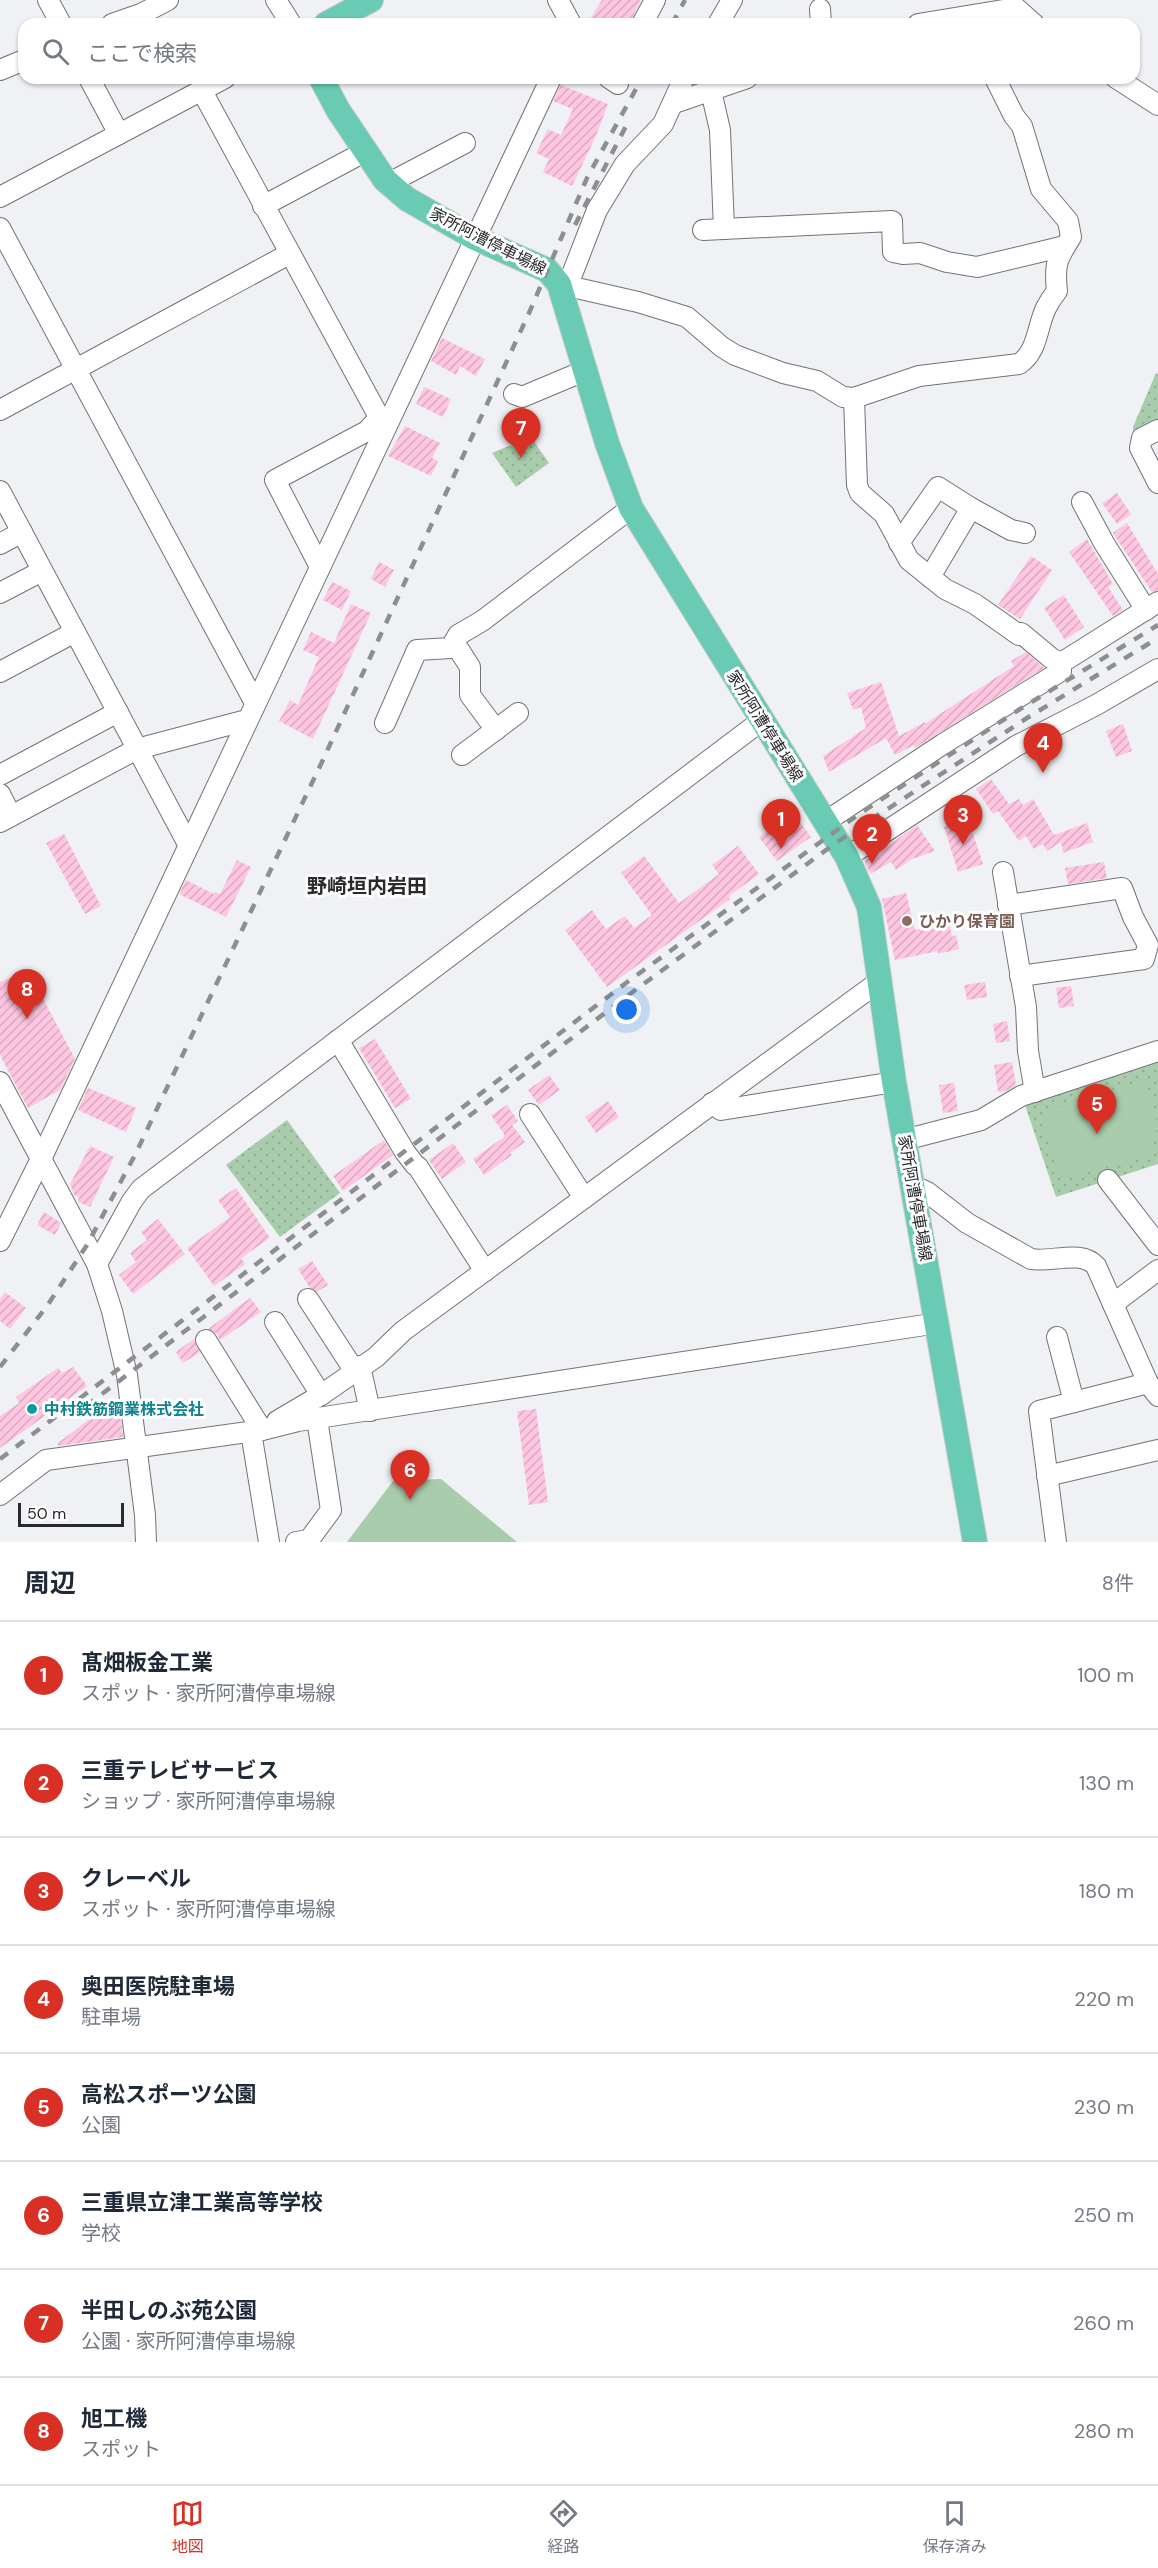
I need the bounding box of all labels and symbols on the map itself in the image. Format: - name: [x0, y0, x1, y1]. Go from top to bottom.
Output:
- street label: 家所阿漕停車場線: [426, 203, 550, 279]
- pin: 7: [502, 408, 540, 458]
- street label: 家所阿漕停車場線: [722, 666, 808, 786]
- pin: 4: [1024, 724, 1062, 773]
- pin: 3: [944, 796, 982, 845]
- pin: 1: [762, 800, 800, 849]
- pin: 2: [852, 814, 892, 864]
- district label: 野崎垣内岩田: [307, 873, 427, 899]
- place label: ひかり保育園: [919, 911, 1015, 932]
- marker: ひかり保育園: [900, 914, 914, 928]
- pin: 8: [8, 970, 46, 1019]
- your location: [612, 995, 641, 1024]
- pin: 5: [1078, 1084, 1116, 1134]
- street label: 家所阿漕停車場線: [894, 1133, 936, 1263]
- place label: 中村鉄筋鋼業株式会社: [44, 1399, 204, 1420]
- marker: 中村鉄筋鋼業株式会社: [25, 1402, 39, 1416]
- pin: 6: [390, 1450, 430, 1500]
- scale bar: [18, 1500, 124, 1528]

